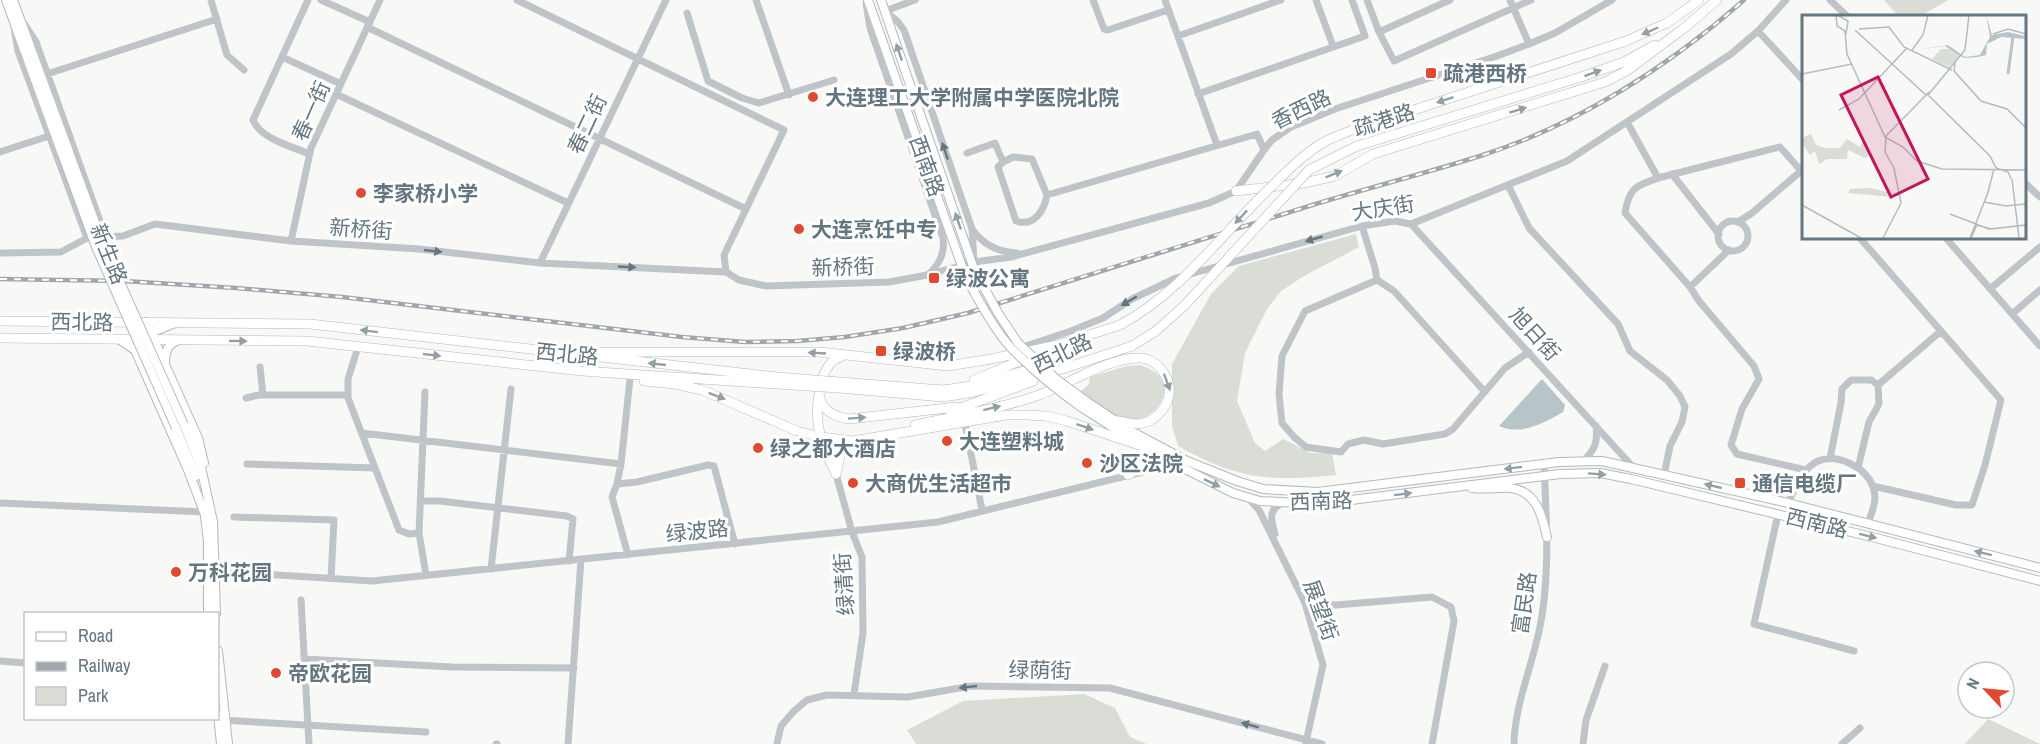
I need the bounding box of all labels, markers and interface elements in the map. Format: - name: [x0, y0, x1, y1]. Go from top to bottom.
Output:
- inset map: [1802, 15, 2025, 238]
- one-way arrow: [1640, 26, 1658, 36]
- one-way arrow: [894, 43, 904, 61]
- place label: 疏港西桥: [1443, 59, 1527, 88]
- marker: 疏港西桥: [1424, 66, 1438, 80]
- one-way arrow: [1584, 67, 1602, 77]
- street label: 春一街: [285, 76, 337, 146]
- street label: 香西路: [1266, 82, 1336, 136]
- place label: 大连理工大学附属中学医院北院: [825, 83, 1119, 112]
- street label: 春二街: [561, 89, 613, 159]
- marker: 大连理工大学附属中学医院北院: [806, 90, 820, 104]
- street label: 疏港路: [1350, 96, 1418, 144]
- one-way arrow: [1436, 96, 1454, 105]
- one-way arrow: [1509, 105, 1527, 114]
- street label: 西南路: [903, 131, 951, 201]
- one-way arrow: [940, 142, 950, 160]
- one-way arrow: [1326, 169, 1344, 179]
- place label: 李家桥小学: [373, 179, 478, 208]
- marker: 李家桥小学: [354, 186, 368, 200]
- street label: 大庆街: [1350, 189, 1416, 227]
- one-way arrow: [1234, 209, 1248, 223]
- one-way arrow: [952, 211, 962, 229]
- street label: 新桥街: [329, 212, 393, 246]
- place label: 大连烹饪中专: [811, 215, 937, 244]
- street label: 新生路: [84, 219, 134, 289]
- marker: 大连烹饪中专: [792, 222, 806, 236]
- one-way arrow: [1304, 235, 1323, 245]
- one-way arrow: [423, 246, 442, 256]
- street label: 新桥街: [811, 251, 875, 283]
- one-way arrow: [617, 262, 636, 271]
- place label: 绿波公寓: [946, 264, 1030, 293]
- marker: 绿波公寓: [927, 271, 941, 285]
- one-way arrow: [1121, 296, 1137, 307]
- street label: 旭日街: [1503, 301, 1567, 367]
- street label: 西北路: [50, 307, 114, 337]
- one-way arrow: [359, 326, 378, 336]
- street label: 西北路: [1027, 326, 1097, 380]
- one-way arrow: [228, 336, 247, 345]
- street label: 西北路: [534, 336, 600, 372]
- place label: 绿波桥: [893, 337, 956, 366]
- marker: 绿波桥: [874, 344, 888, 358]
- one-way arrow: [808, 348, 827, 357]
- one-way arrow: [423, 350, 442, 360]
- one-way arrow: [647, 359, 666, 369]
- one-way arrow: [1162, 373, 1172, 391]
- one-way arrow: [708, 392, 726, 401]
- one-way arrow: [983, 402, 1001, 412]
- one-way arrow: [848, 413, 867, 422]
- one-way arrow: [1076, 423, 1094, 433]
- place label: 大连塑料城: [959, 427, 1064, 456]
- place label: 绿之都大酒店: [770, 434, 896, 463]
- marker: 大连塑料城: [940, 434, 954, 448]
- marker: 绿之都大酒店: [751, 441, 765, 455]
- place label: 沙区法院: [1099, 449, 1183, 478]
- marker: 沙区法院: [1080, 456, 1094, 470]
- one-way arrow: [1503, 463, 1522, 472]
- place label: 大商优生活超市: [865, 469, 1012, 498]
- one-way arrow: [1587, 469, 1606, 479]
- place label: 通信电缆厂: [1752, 469, 1857, 498]
- marker: 大商优生活超市: [846, 476, 860, 490]
- marker: 通信电缆厂: [1733, 476, 1747, 490]
- one-way arrow: [1204, 478, 1221, 487]
- one-way arrow: [1703, 480, 1722, 490]
- street label: 西南路: [1289, 485, 1353, 517]
- one-way arrow: [1394, 489, 1413, 498]
- street label: 西南路: [1783, 501, 1851, 545]
- street label: 绿波路: [664, 513, 730, 549]
- one-way arrow: [1859, 531, 1878, 541]
- one-way arrow: [1974, 547, 1993, 557]
- street label: 绿清街: [827, 552, 861, 616]
- place label: 万科花园: [188, 558, 272, 587]
- marker: 万科花园: [169, 565, 183, 579]
- street label: 富民路: [1505, 570, 1543, 636]
- street label: 展望街: [1297, 575, 1345, 645]
- legend: [24, 612, 219, 720]
- text: Road: [78, 623, 113, 648]
- text: Railway: [78, 653, 131, 678]
- street label: 绿荫街: [1008, 655, 1072, 685]
- place label: 帝欧花园: [288, 659, 372, 688]
- north arrow: [1956, 660, 2016, 720]
- marker: 帝欧花园: [269, 666, 283, 680]
- text: N: [1961, 674, 1984, 693]
- one-way arrow: [958, 682, 977, 692]
- text: Park: [78, 683, 109, 708]
- one-way arrow: [1241, 720, 1259, 729]

